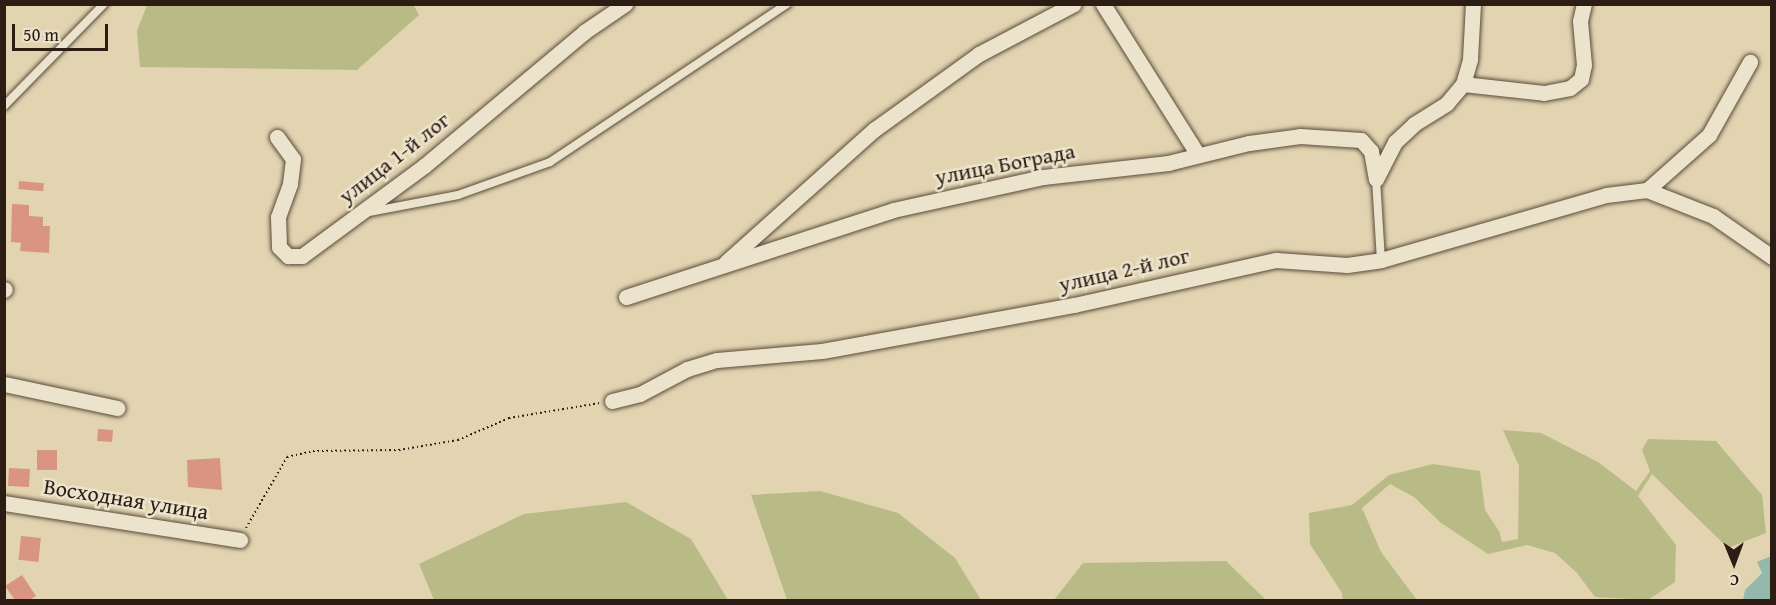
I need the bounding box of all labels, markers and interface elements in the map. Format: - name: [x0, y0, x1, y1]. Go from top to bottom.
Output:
- scale bar: [15, 12, 111, 50]
- text: 50 m: [23, 21, 59, 48]
- street label: улица 1-й лог: [333, 107, 455, 209]
- street label: улица Бограда: [933, 137, 1077, 191]
- street label: улица 2-й лог: [1056, 242, 1192, 298]
- street label: Восходная улица: [42, 473, 210, 525]
- north arrow: [1704, 533, 1764, 593]
- text: С: [1730, 569, 1739, 593]

